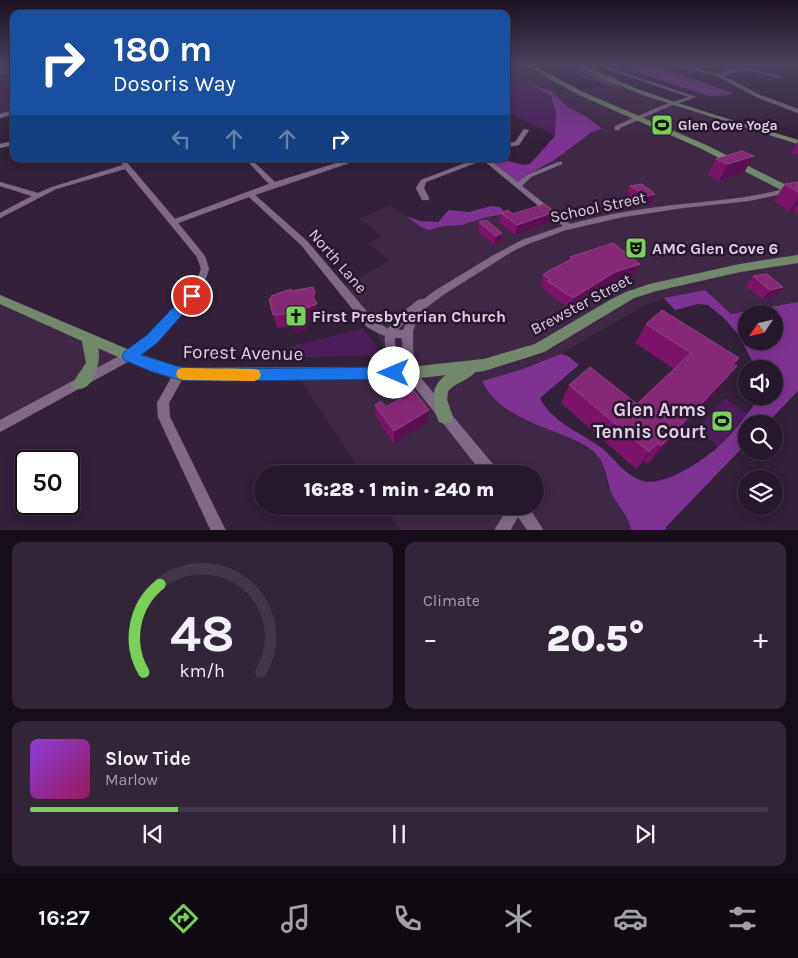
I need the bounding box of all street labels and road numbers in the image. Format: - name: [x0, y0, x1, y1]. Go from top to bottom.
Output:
- street label: School Street: [548, 188, 648, 226]
- street label: North Lane: [305, 225, 371, 297]
- street label: Brewster Street: [527, 269, 635, 339]
- street label: Forest Avenue: [183, 341, 303, 365]

